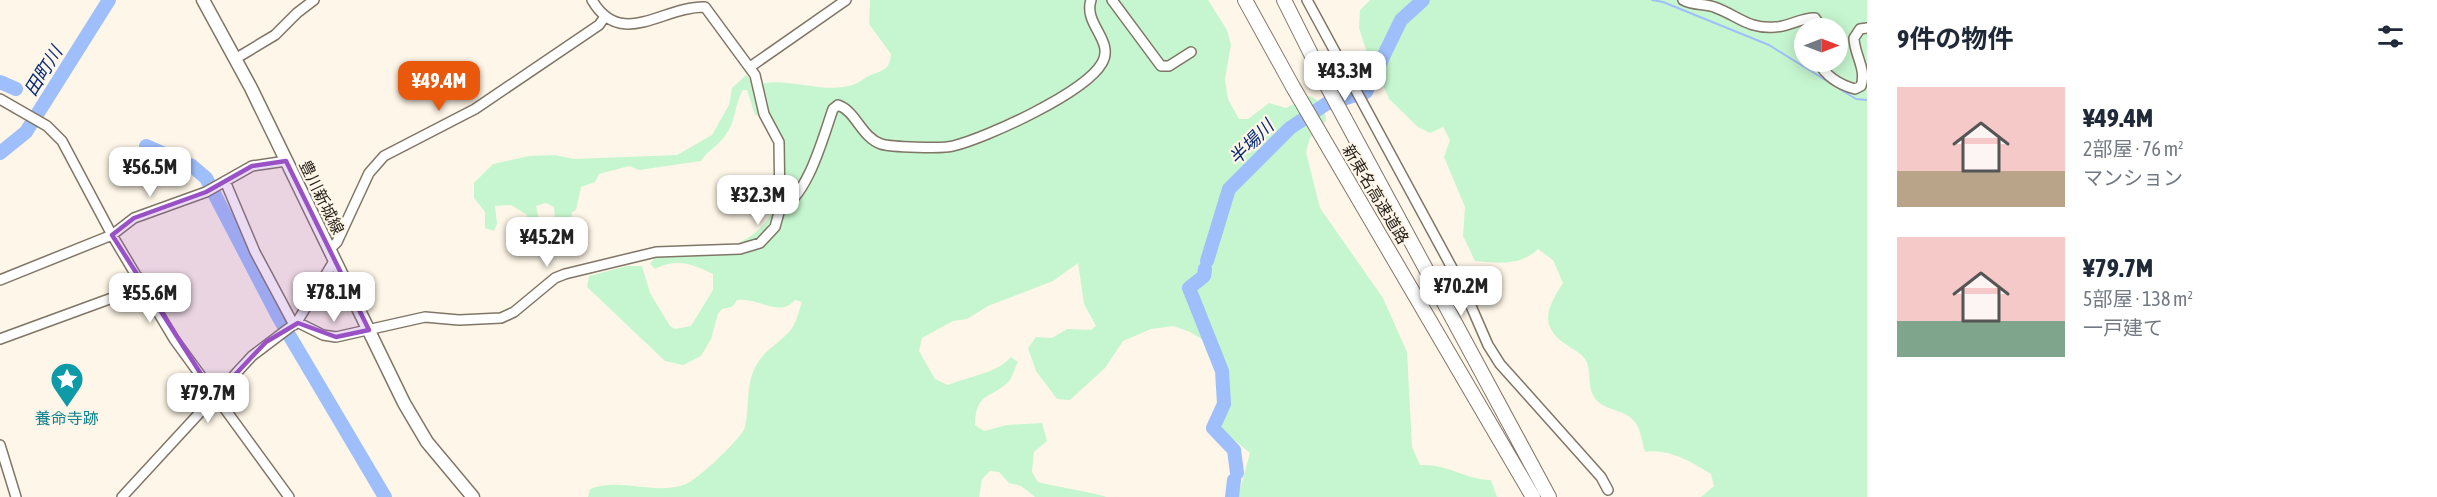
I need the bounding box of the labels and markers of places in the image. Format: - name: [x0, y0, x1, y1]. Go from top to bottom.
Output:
- pin: ¥43.3M: [1296, 51, 1394, 102]
- pin: ¥49.4M: [390, 61, 488, 112]
- pin: ¥56.5M: [101, 147, 199, 198]
- pin: ¥32.3M: [709, 175, 807, 226]
- pin: ¥45.2M: [498, 217, 596, 268]
- pin: ¥70.2M: [1412, 266, 1510, 317]
- pin: ¥78.1M: [285, 272, 383, 323]
- pin: ¥55.6M: [101, 273, 199, 324]
- place icon: 養命寺跡: [49, 361, 85, 408]
- pin: ¥79.7M: [159, 373, 257, 424]
- place label: 養命寺跡: [35, 409, 99, 427]

